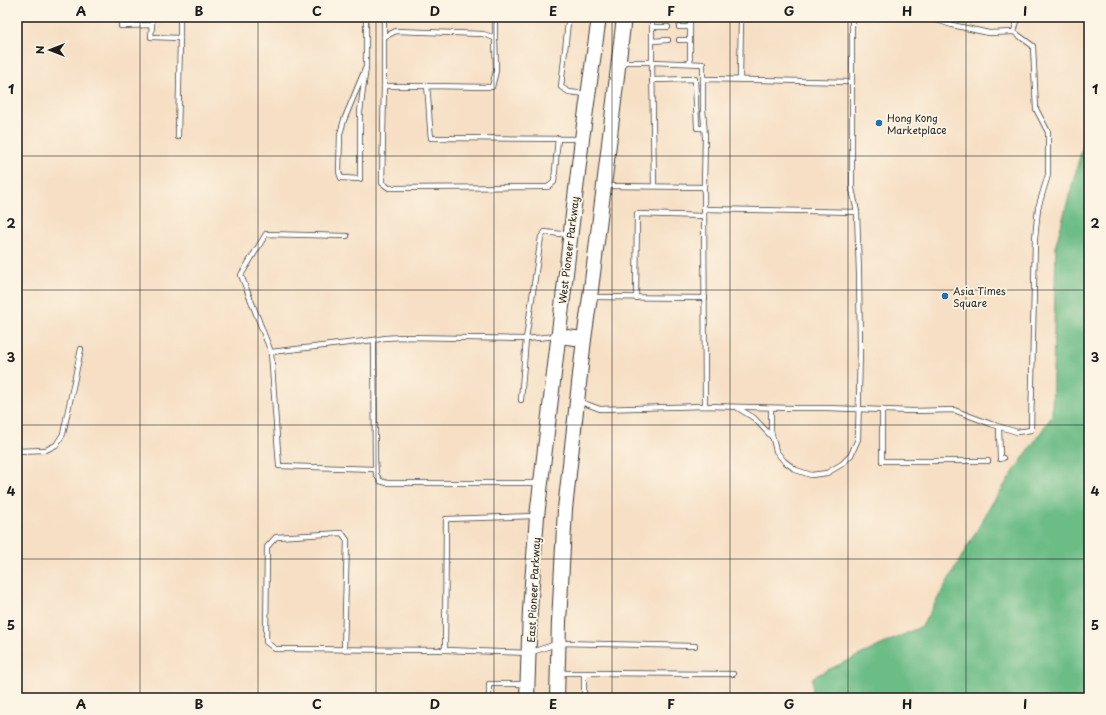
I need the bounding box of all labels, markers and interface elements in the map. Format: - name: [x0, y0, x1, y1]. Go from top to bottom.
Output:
- text: A: [76, 1, 86, 20]
- text: B: [195, 1, 204, 20]
- text: C: [312, 1, 322, 20]
- text: D: [430, 1, 440, 20]
- text: E: [549, 1, 557, 20]
- text: F: [667, 1, 675, 20]
- text: G: [784, 1, 794, 20]
- text: H: [902, 1, 912, 20]
- text: I: [1023, 1, 1027, 20]
- north arrow: [30, 30, 70, 70]
- text: N: [31, 45, 48, 54]
- text: 1: [8, 79, 14, 98]
- text: 1: [1092, 79, 1098, 98]
- place label: Hong Kong Marketplace: [887, 110, 947, 137]
- marker: Hong Kong Marketplace: [874, 118, 884, 128]
- street label: West Pioneer Parkway: [554, 195, 583, 305]
- text: 2: [6, 213, 16, 232]
- text: 2: [1090, 213, 1100, 232]
- place label: Asia Times Square: [953, 283, 1006, 310]
- marker: Asia Times Square: [940, 291, 950, 301]
- text: 3: [7, 347, 16, 366]
- text: 3: [1091, 347, 1100, 366]
- text: 4: [7, 481, 16, 500]
- text: 4: [1091, 481, 1100, 500]
- street label: East Pioneer Parkway: [523, 537, 544, 643]
- text: 5: [7, 615, 15, 634]
- text: 5: [1091, 615, 1099, 634]
- text: A: [76, 694, 86, 713]
- text: B: [195, 694, 204, 713]
- text: C: [312, 694, 322, 713]
- text: D: [430, 694, 440, 713]
- text: E: [549, 694, 557, 713]
- text: F: [667, 694, 675, 713]
- text: G: [784, 694, 794, 713]
- text: H: [902, 694, 912, 713]
- text: I: [1023, 694, 1027, 713]

